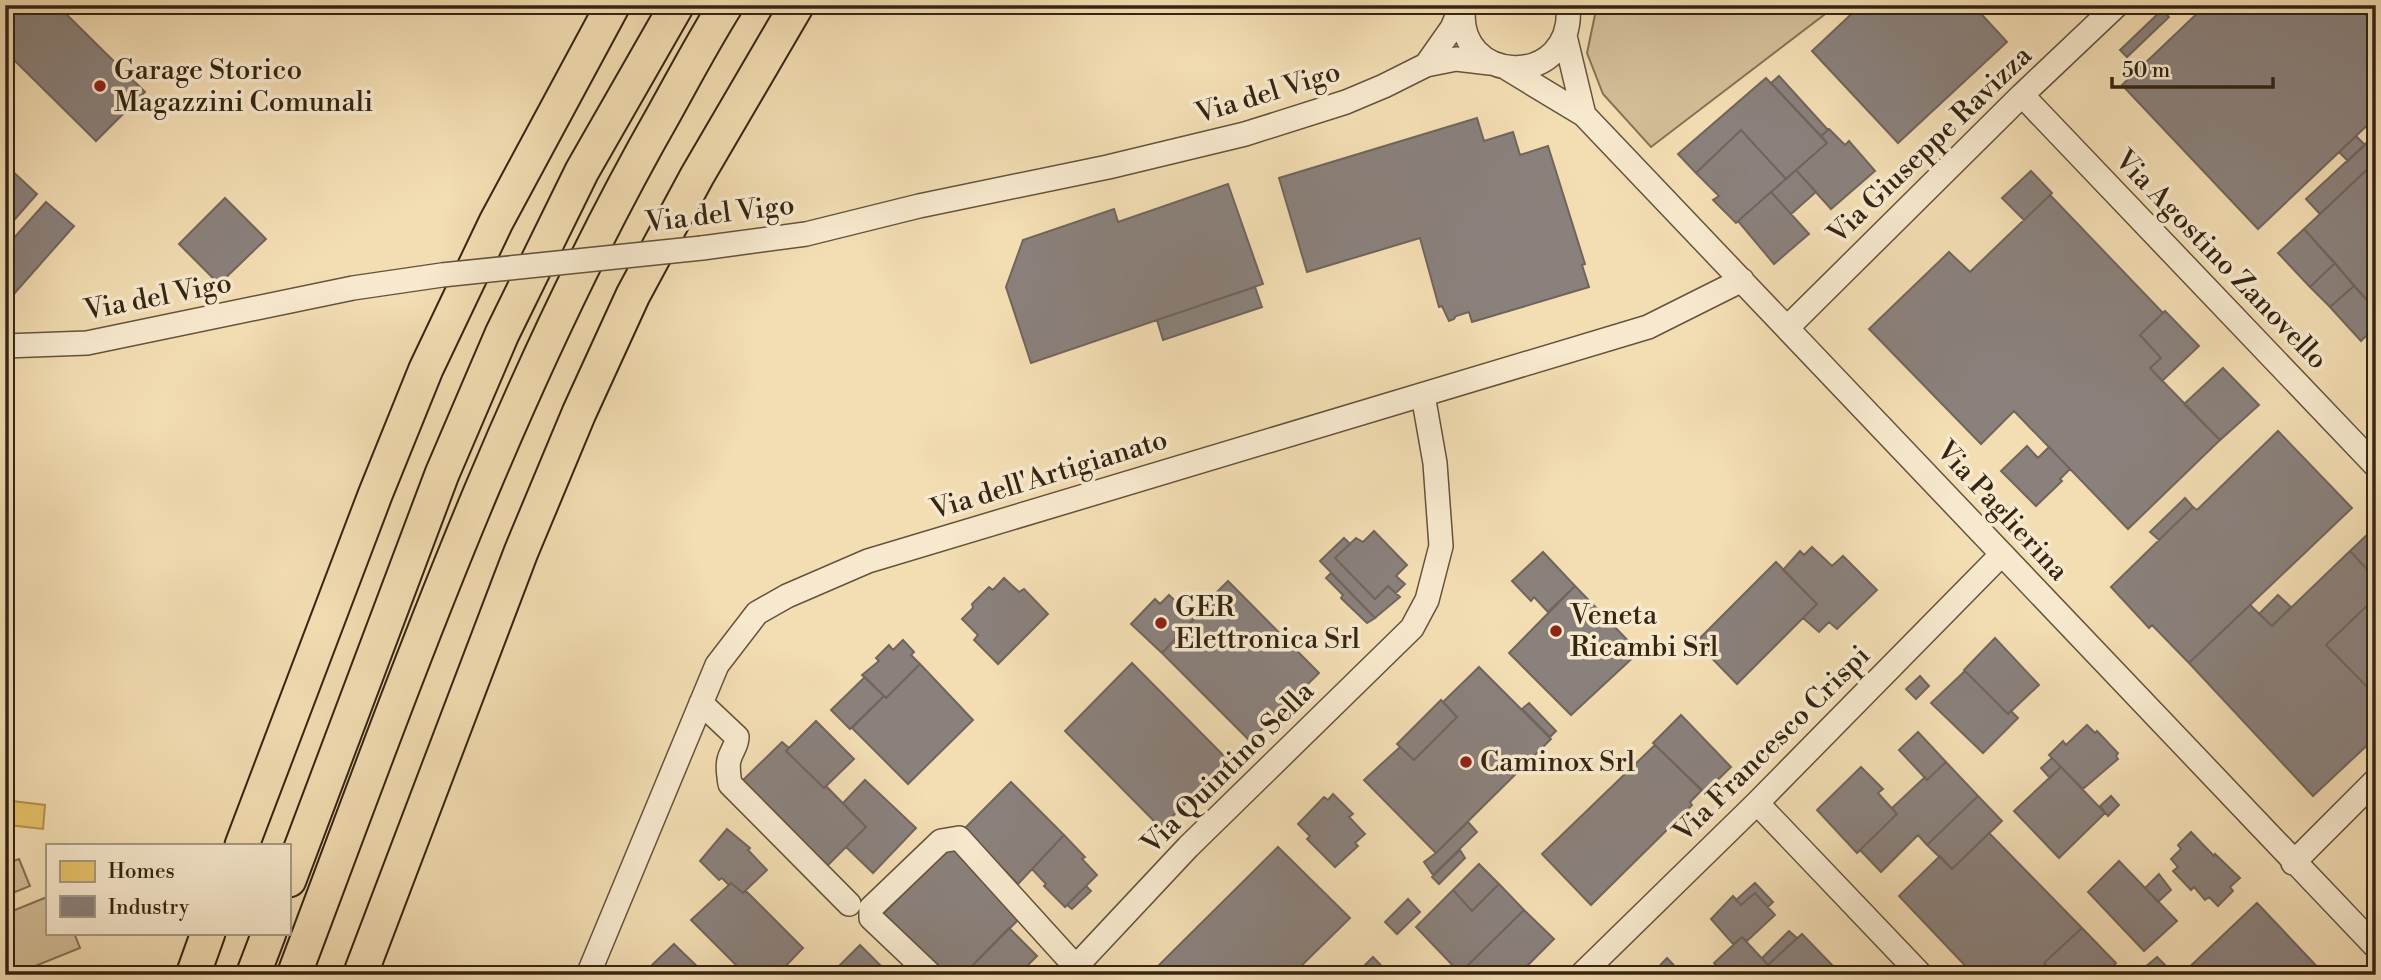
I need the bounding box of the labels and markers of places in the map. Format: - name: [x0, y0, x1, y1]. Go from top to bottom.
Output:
- place label: Garage Storico Magazzini Comunali: [114, 53, 373, 120]
- marker: Garage Storico Magazzini Comunali: [92, 78, 108, 94]
- place label: GER Elettronica Srl: [1175, 590, 1360, 657]
- place label: Veneta Ricambi Srl: [1569, 598, 1718, 665]
- marker: GER Elettronica Srl: [1153, 615, 1169, 631]
- marker: Veneta Ricambi Srl: [1548, 623, 1564, 639]
- place label: Caminox Srl: [1480, 745, 1635, 780]
- marker: Caminox Srl: [1458, 754, 1474, 770]

